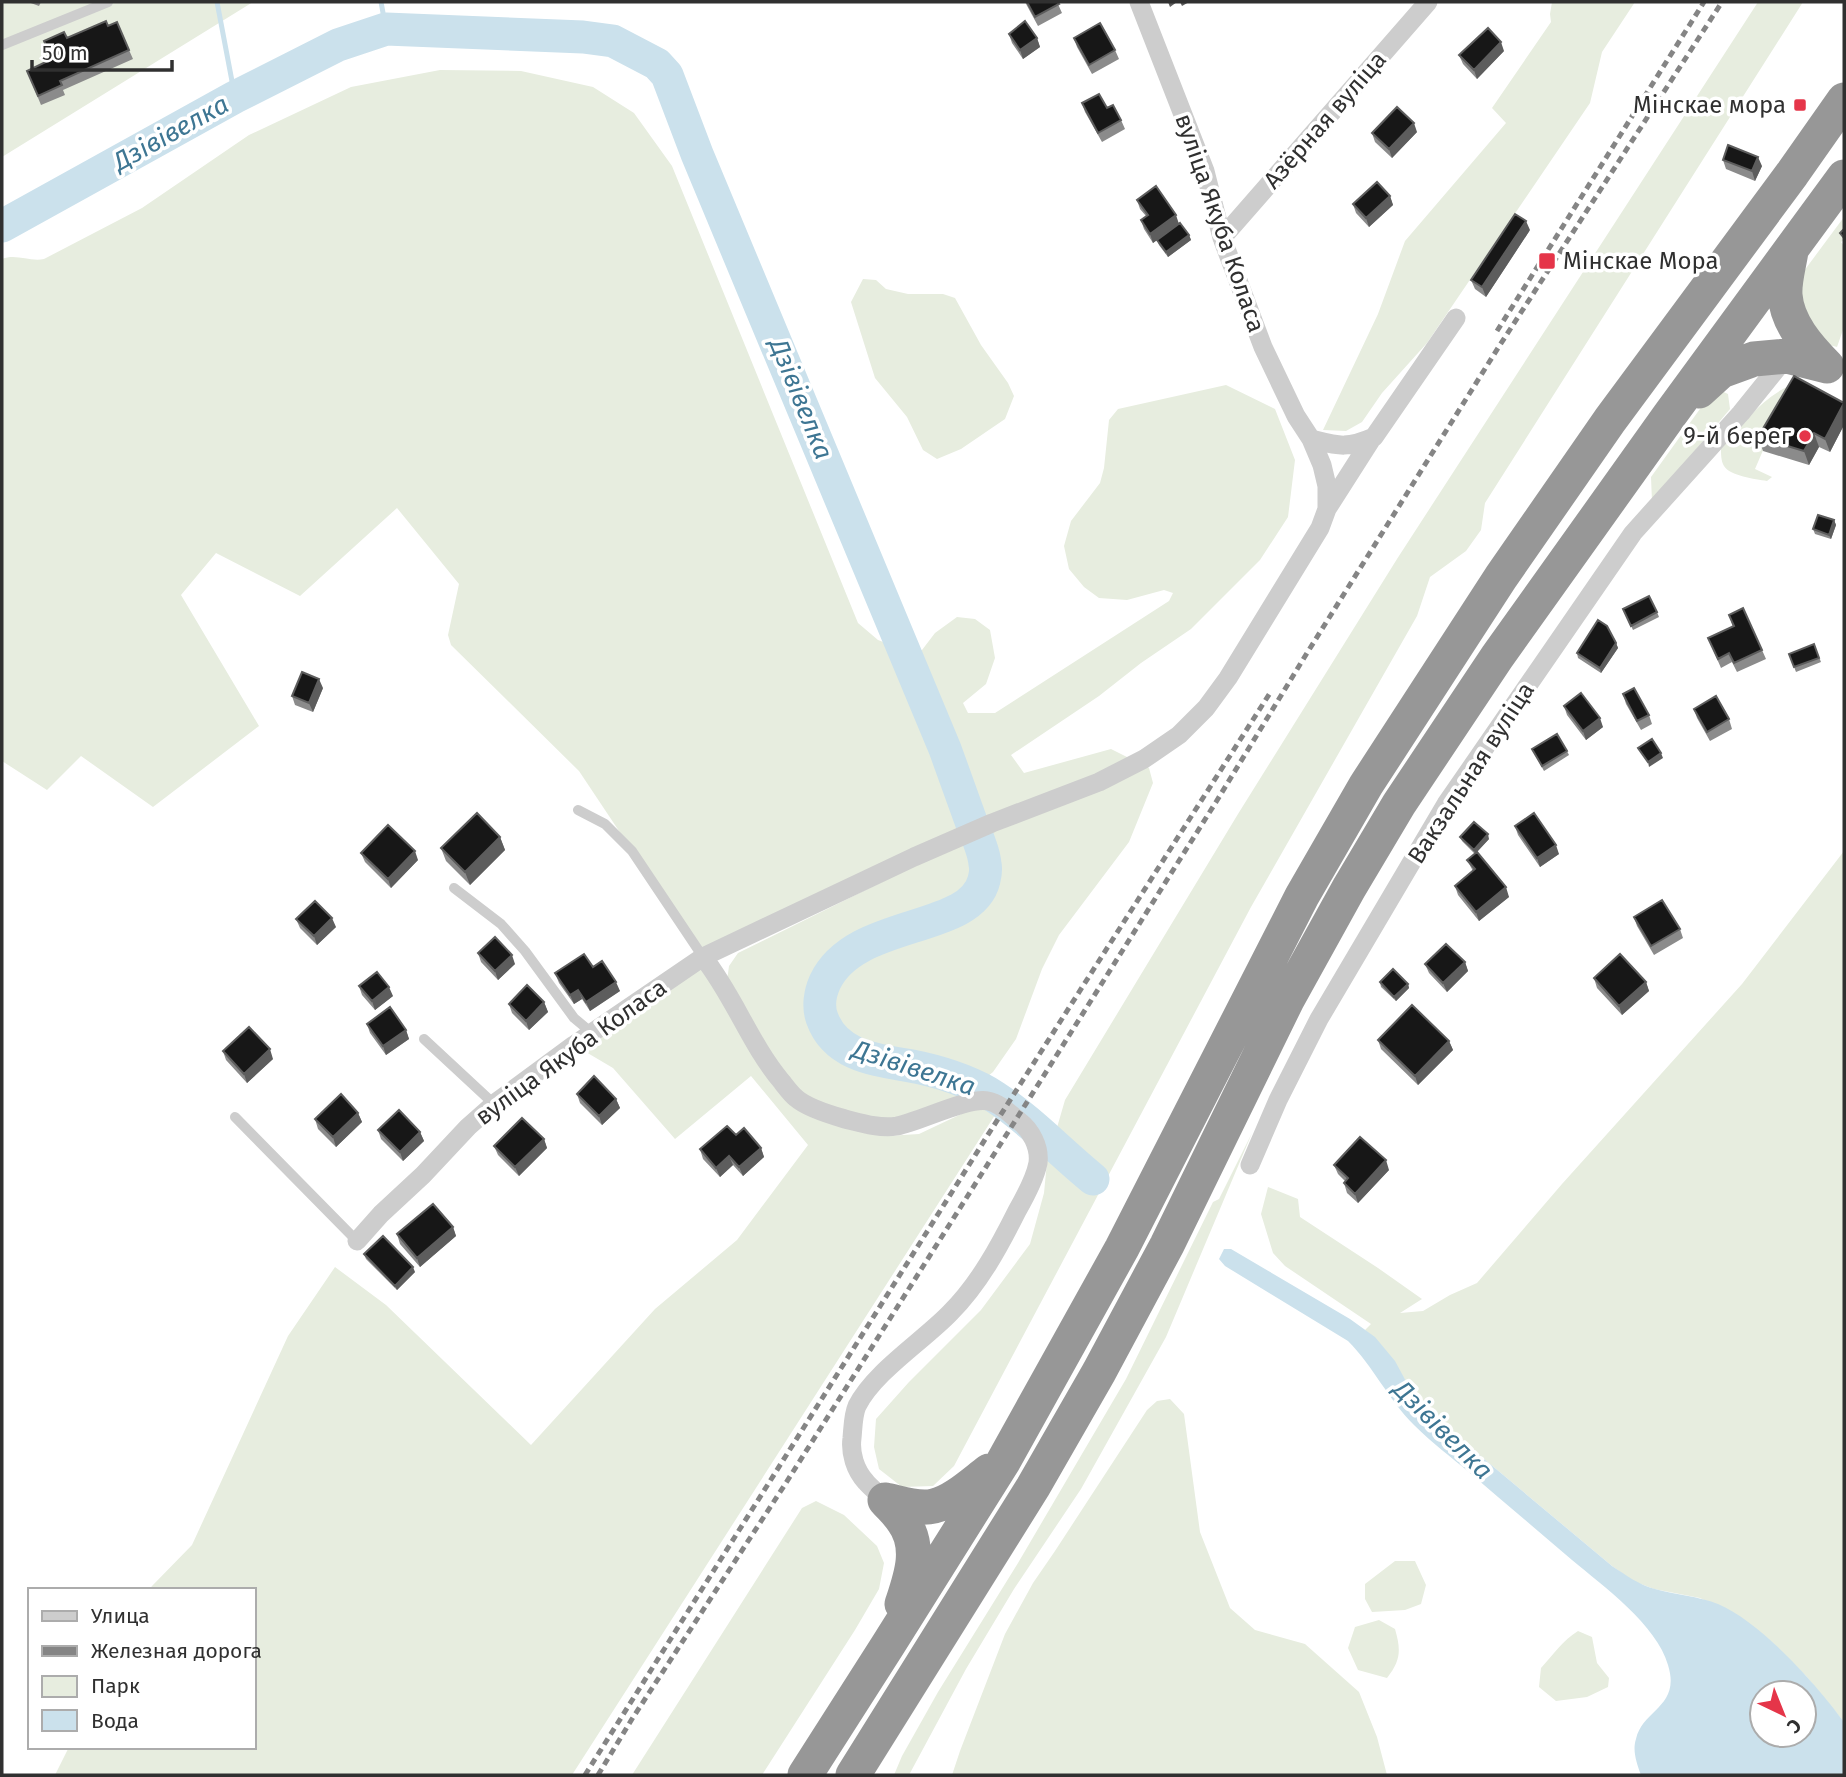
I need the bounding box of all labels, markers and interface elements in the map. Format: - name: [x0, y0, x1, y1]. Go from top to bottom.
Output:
- scale bar: [32, 28, 172, 72]
- text: 50 m: [42, 40, 88, 66]
- street label: Азёрная вуліца: [1258, 46, 1392, 194]
- water label: Дзівівелка: [106, 89, 234, 178]
- place label: Мінскае мора: [1633, 91, 1786, 119]
- marker: Мінскае мора: [1792, 97, 1808, 113]
- street label: вуліца Якуба Коласа: [1169, 110, 1271, 336]
- place label: Мінскае Мора: [1563, 247, 1719, 275]
- marker: Мінскае Мора: [1537, 251, 1557, 271]
- water label: Дзівівелка: [762, 332, 839, 464]
- place label: 9-й берег: [1683, 422, 1792, 450]
- marker: 9-й берег: [1797, 428, 1813, 444]
- street label: Вакзальная вуліца: [1402, 677, 1540, 869]
- street label: вуліца Якуба Коласа: [470, 973, 672, 1131]
- water label: Дзівівелка: [847, 1033, 979, 1102]
- water label: Дзівівелка: [1386, 1373, 1499, 1486]
- legend: [28, 1588, 256, 1749]
- text: Улица: [91, 1603, 150, 1629]
- text: Железная дорога: [91, 1638, 262, 1664]
- text: Парк: [91, 1673, 140, 1699]
- north arrow: [1748, 1679, 1818, 1749]
- text: Вода: [91, 1708, 139, 1734]
- text: С: [1782, 1714, 1806, 1738]

